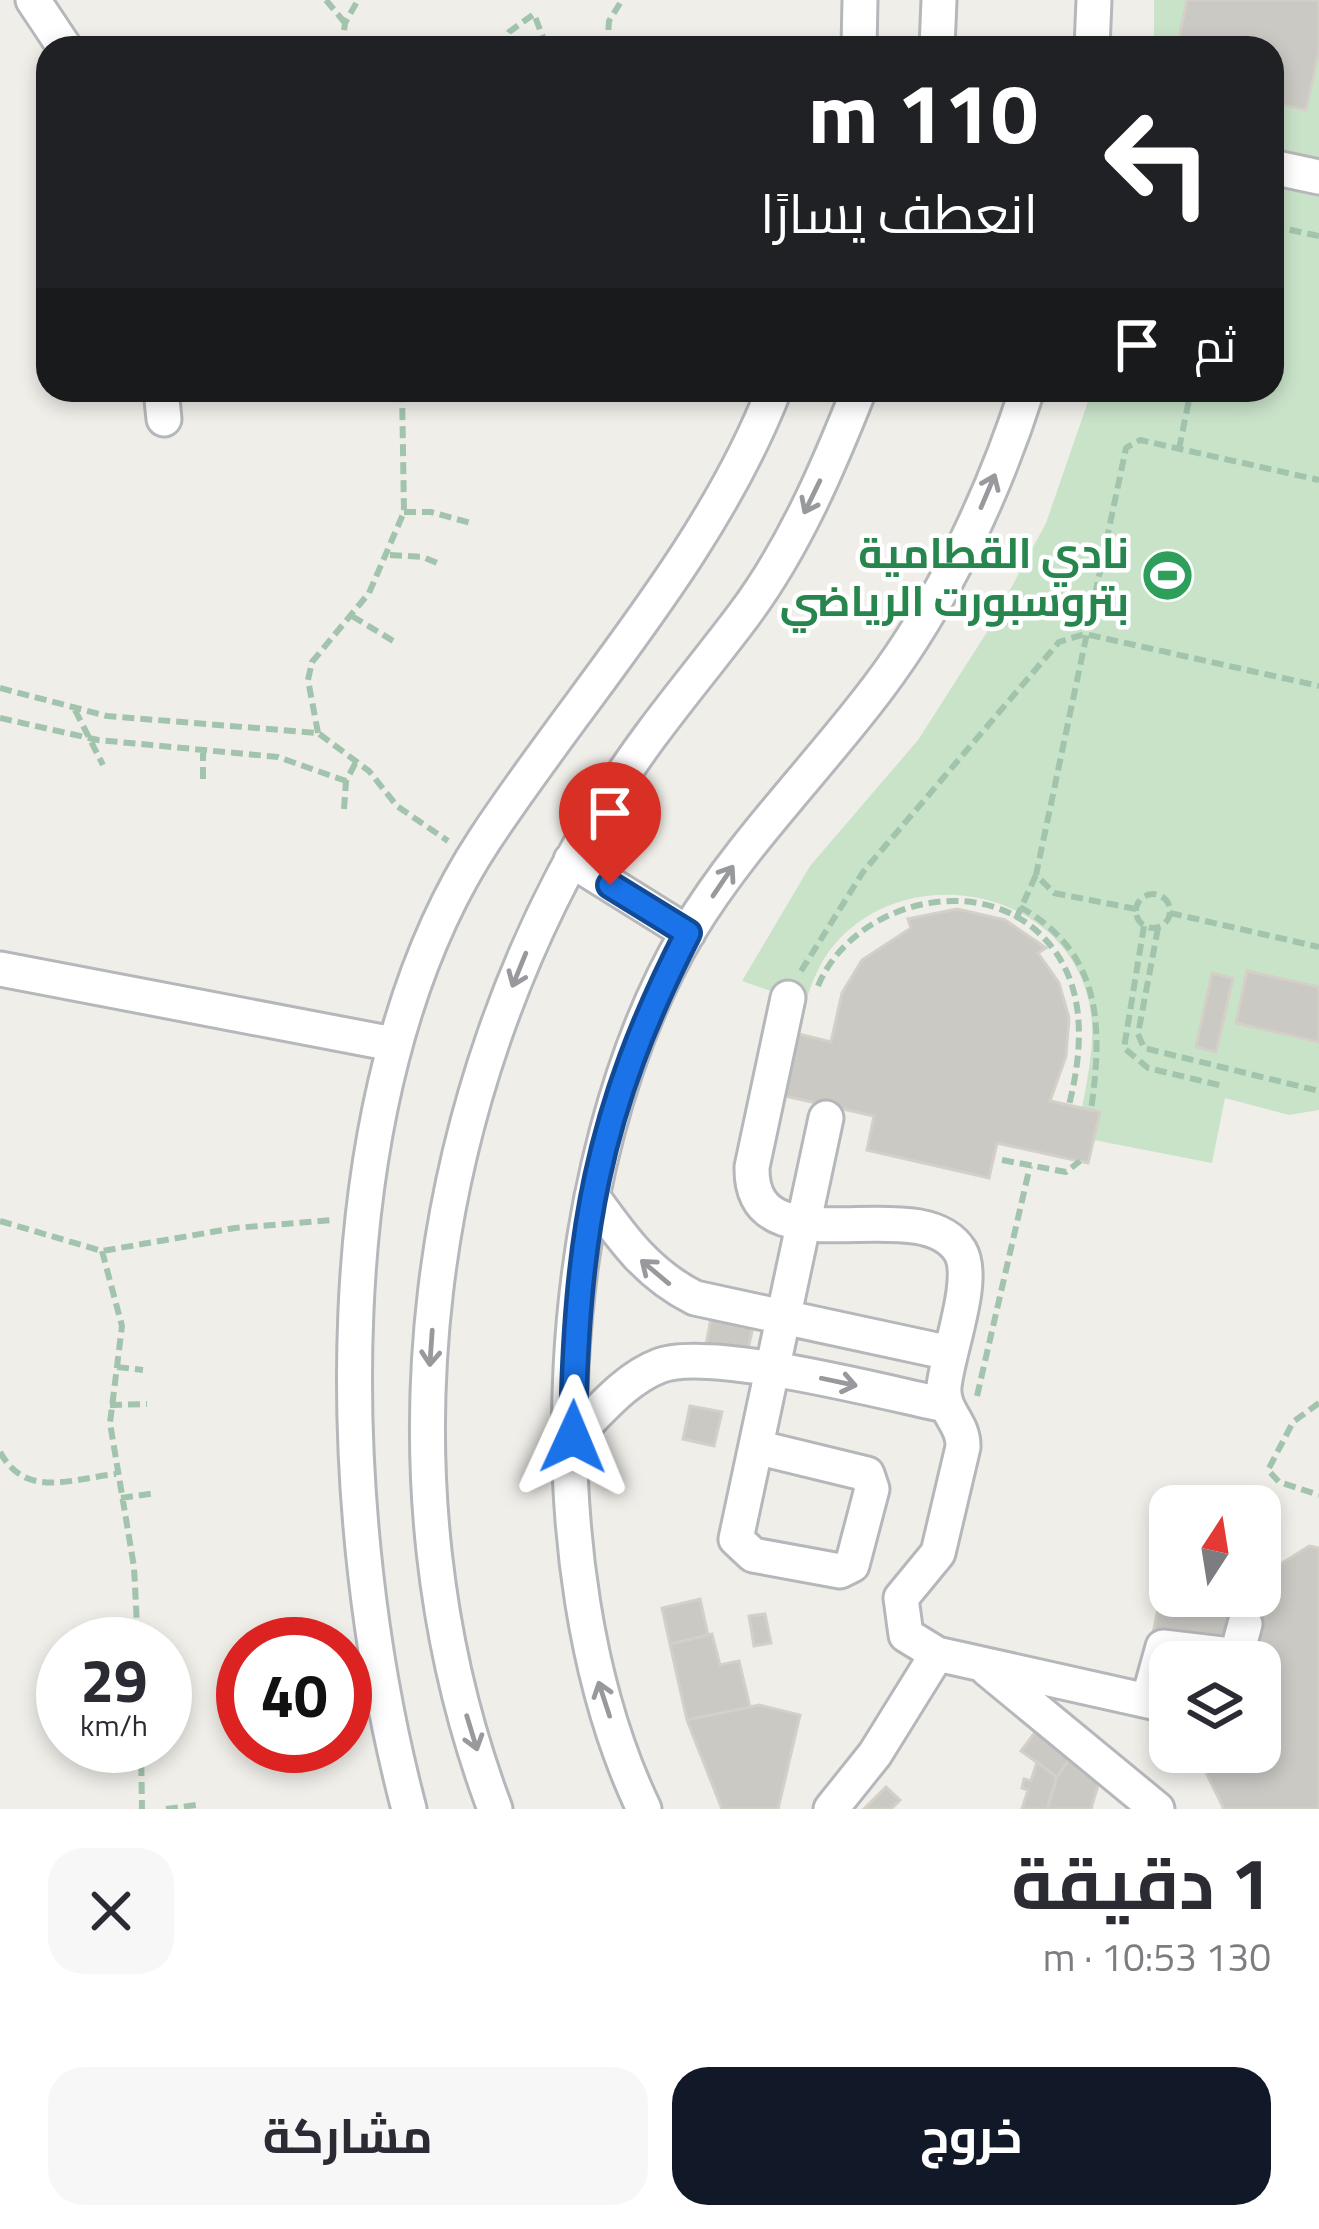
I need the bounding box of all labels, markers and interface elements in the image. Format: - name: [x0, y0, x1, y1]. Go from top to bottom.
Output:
- text: 110 m: [808, 48, 1038, 176]
- icon: left: [1080, 84, 1236, 240]
- text: انعطف يسارًا: [760, 172, 1038, 254]
- text: ثم: [1194, 311, 1236, 379]
- icon: arrive: [1104, 312, 1170, 378]
- one-way arrow: [979, 473, 1000, 510]
- one-way arrow: [800, 478, 822, 514]
- place label: نادي القطامية بتروسبورت الرياضي: [780, 520, 1129, 633]
- sports icon: نادي القطامية بتروسبورت الرياضي: [1140, 548, 1196, 604]
- pin: [559, 762, 661, 885]
- icon: arrive: [577, 780, 643, 846]
- one-way arrow: [710, 864, 735, 898]
- one-way arrow: [507, 950, 528, 987]
- one-way arrow: [640, 1259, 671, 1287]
- one-way arrow: [420, 1327, 443, 1366]
- one-way arrow: [819, 1372, 857, 1395]
- position arrow: [510, 1374, 636, 1500]
- north arrow: [1149, 1485, 1281, 1617]
- map controls: [1149, 1485, 1281, 1773]
- speed limit sign: 40: [216, 1617, 372, 1773]
- text: 29: [80, 1634, 148, 1725]
- button: layers: [1149, 1641, 1281, 1773]
- one-way arrow: [592, 1681, 614, 1719]
- text: km/h: [80, 1702, 148, 1748]
- one-way arrow: [462, 1714, 484, 1752]
- text: 1 دقيقة: [1011, 1827, 1271, 1937]
- button: close: [48, 1848, 174, 1974]
- text: 130 m · 10:53: [1043, 1927, 1271, 1986]
- button: مشاركة: [48, 2067, 648, 2205]
- button: خروج: [672, 2067, 1271, 2205]

